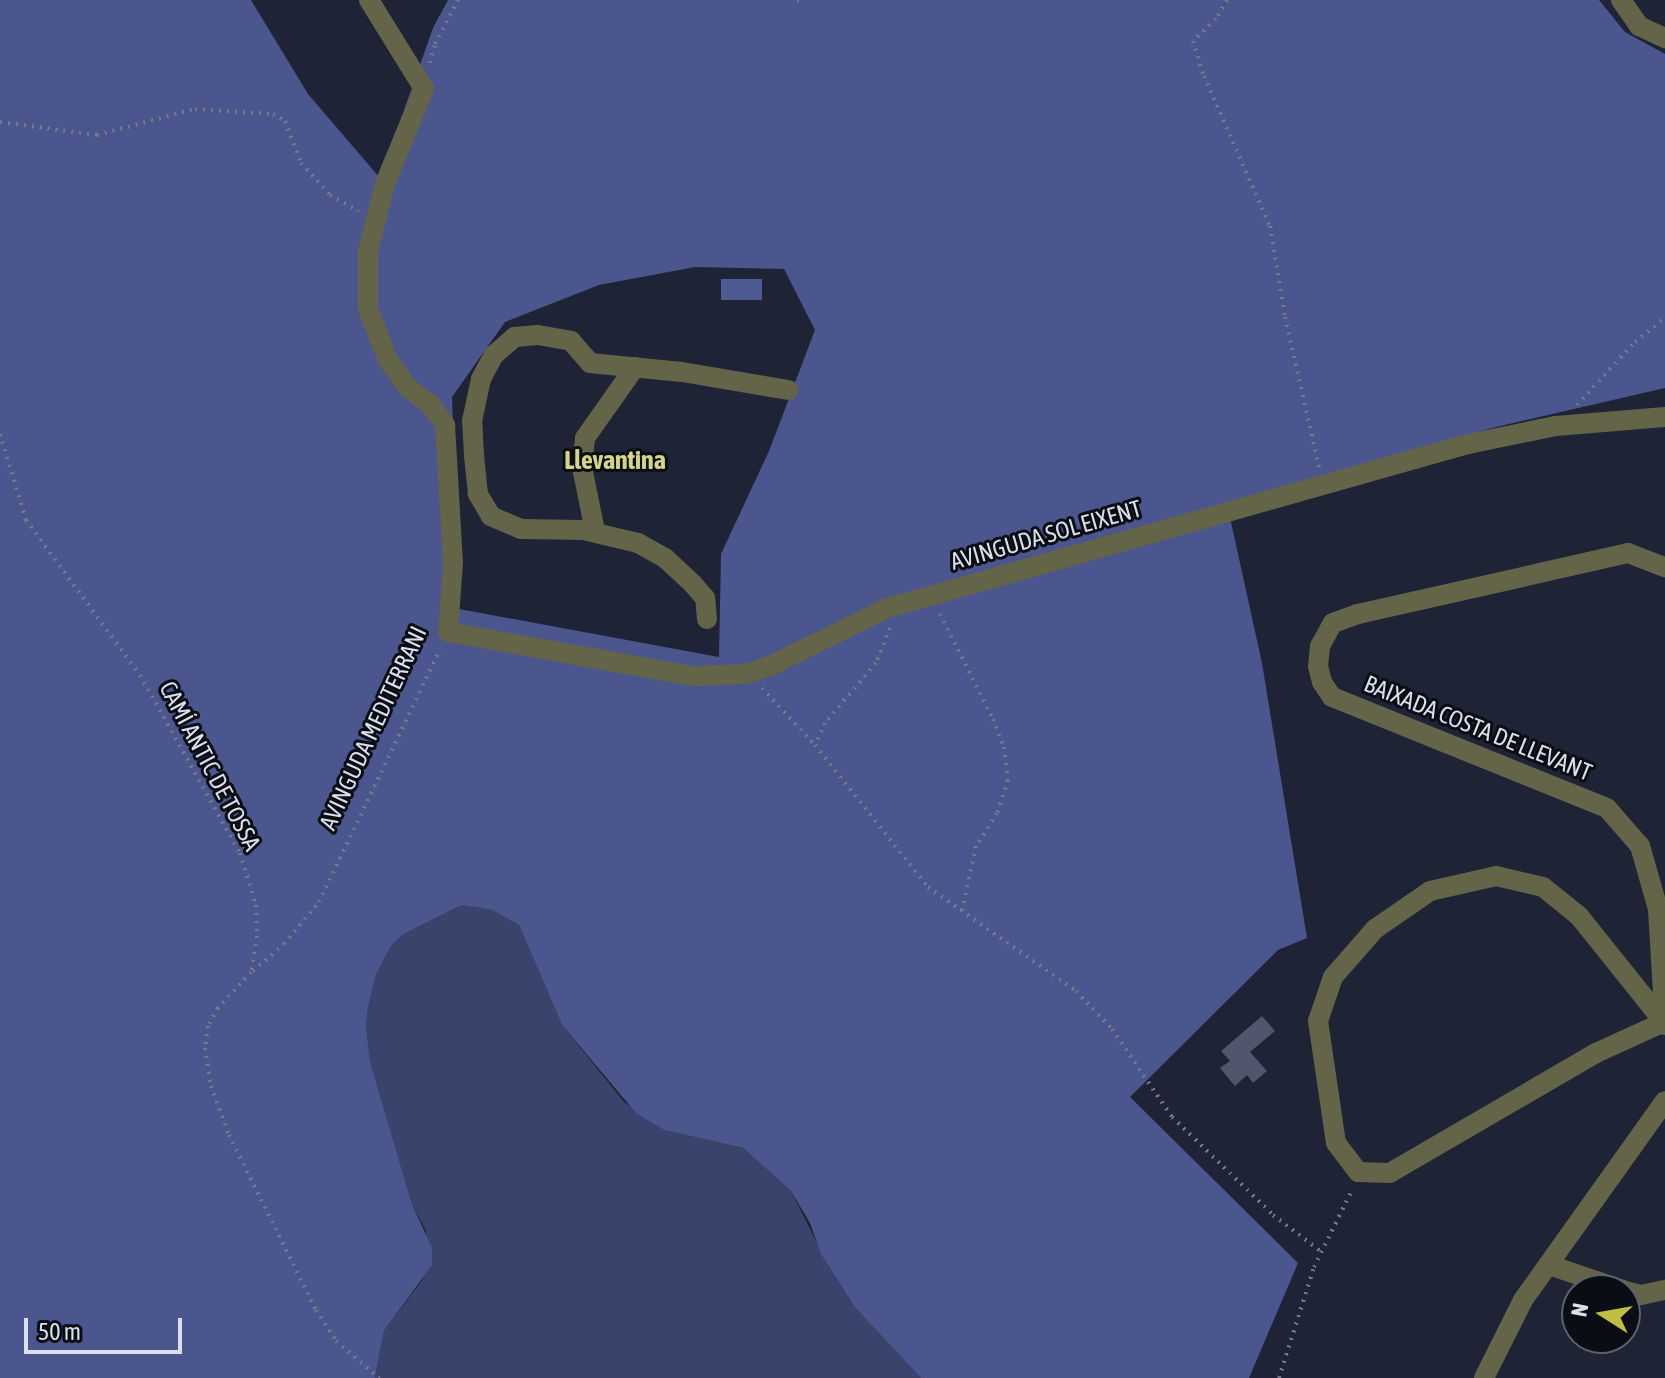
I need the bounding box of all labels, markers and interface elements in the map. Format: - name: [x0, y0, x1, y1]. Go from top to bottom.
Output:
- district label: Llevantina: [564, 445, 666, 477]
- street label: AVINGUDA SOL EIXENT: [947, 494, 1145, 576]
- street label: AVINGUDA MEDITERRANI: [313, 622, 433, 834]
- street label: BAIXADA COSTA DE LLEVANT: [1360, 669, 1596, 787]
- street label: CAMÍ ANTIC DE TOSSA: [153, 676, 267, 856]
- north arrow: [1561, 1274, 1641, 1354]
- text: N: [1565, 1301, 1593, 1319]
- scale bar: [28, 1302, 186, 1352]
- text: 50 m: [38, 1318, 81, 1345]

